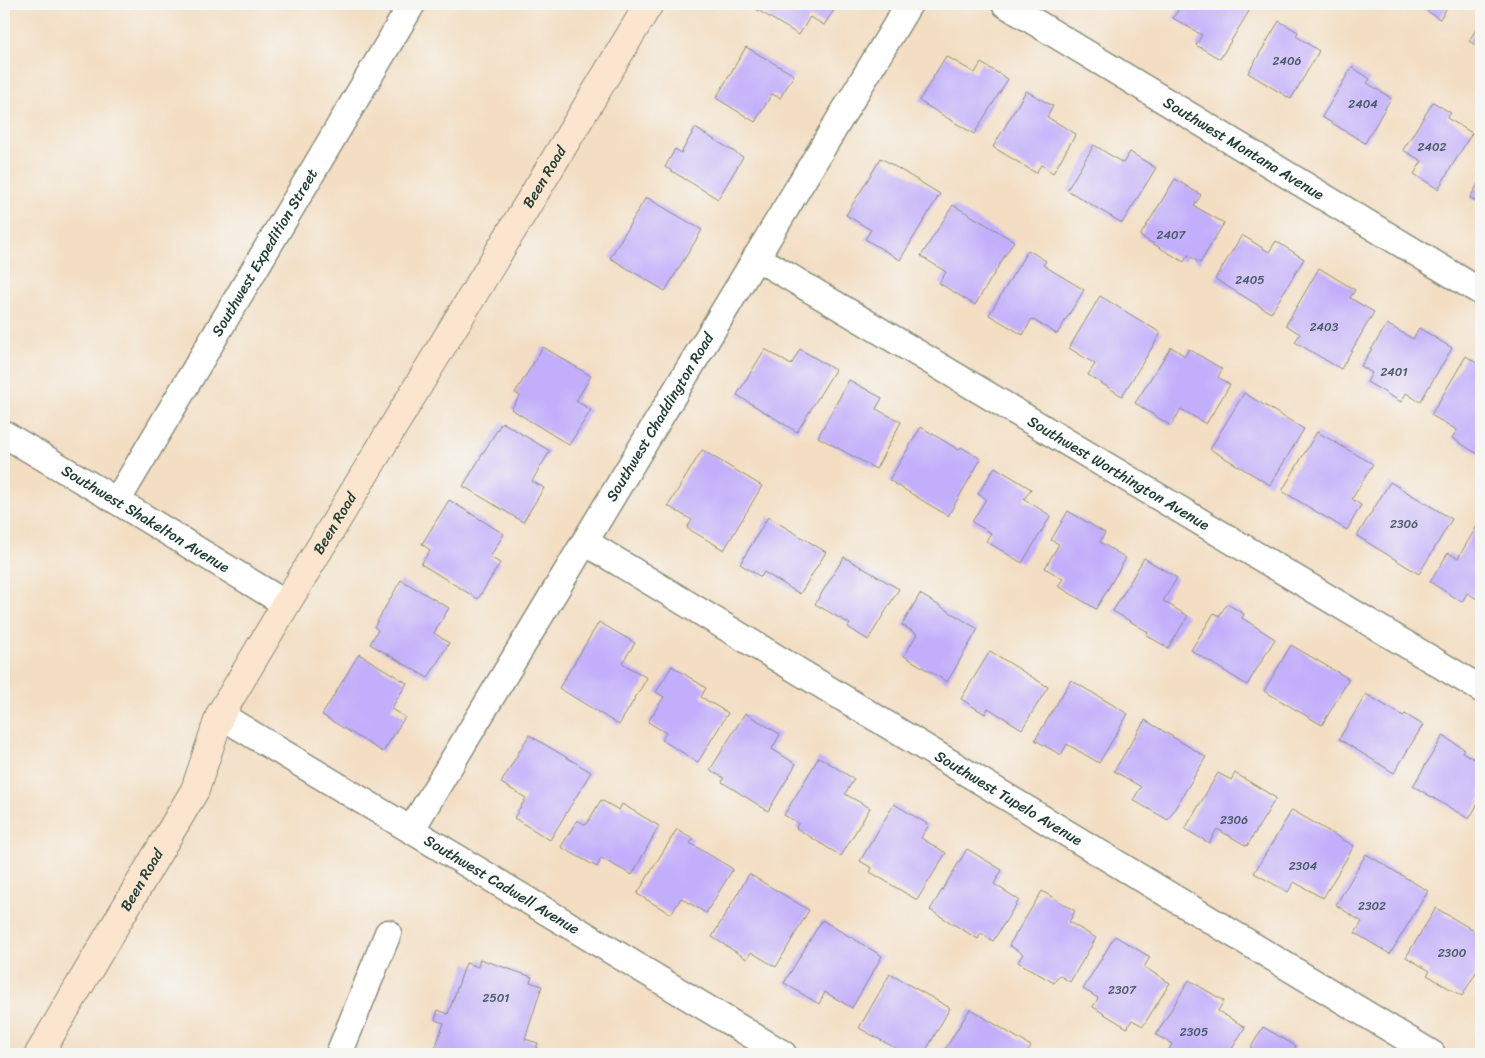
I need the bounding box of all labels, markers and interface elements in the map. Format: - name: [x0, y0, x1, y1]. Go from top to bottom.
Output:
- house number: 2406: [1273, 50, 1302, 72]
- street label: Southwest Montana Avenue: [1158, 90, 1329, 207]
- house number: 2404: [1348, 93, 1378, 115]
- house number: 2402: [1418, 136, 1447, 158]
- street label: Been Road: [515, 140, 574, 213]
- street label: Southwest Expedition Street: [204, 163, 325, 342]
- house number: 2407: [1157, 224, 1187, 246]
- house number: 2405: [1235, 269, 1265, 291]
- house number: 2403: [1310, 316, 1339, 338]
- street label: Southwest Chaddington Road: [599, 327, 721, 507]
- house number: 2401: [1380, 361, 1408, 383]
- street label: Southwest Worthington Avenue: [1022, 409, 1215, 537]
- street label: Southwest Shakelton Avenue: [56, 458, 235, 580]
- street label: Been Road: [306, 486, 364, 560]
- house number: 2306: [1390, 513, 1418, 535]
- street label: Southwest Tupelo Avenue: [930, 743, 1088, 853]
- house number: 2306: [1220, 809, 1248, 831]
- street label: Southwest Cadwell Avenue: [419, 828, 585, 942]
- street label: Been Road: [113, 843, 171, 916]
- house number: 2304: [1289, 855, 1318, 877]
- house number: 2302: [1358, 895, 1386, 917]
- house number: 2300: [1438, 942, 1467, 964]
- house number: 2307: [1108, 979, 1137, 1001]
- house number: 2501: [483, 987, 510, 1009]
- house number: 2305: [1180, 1021, 1208, 1043]

